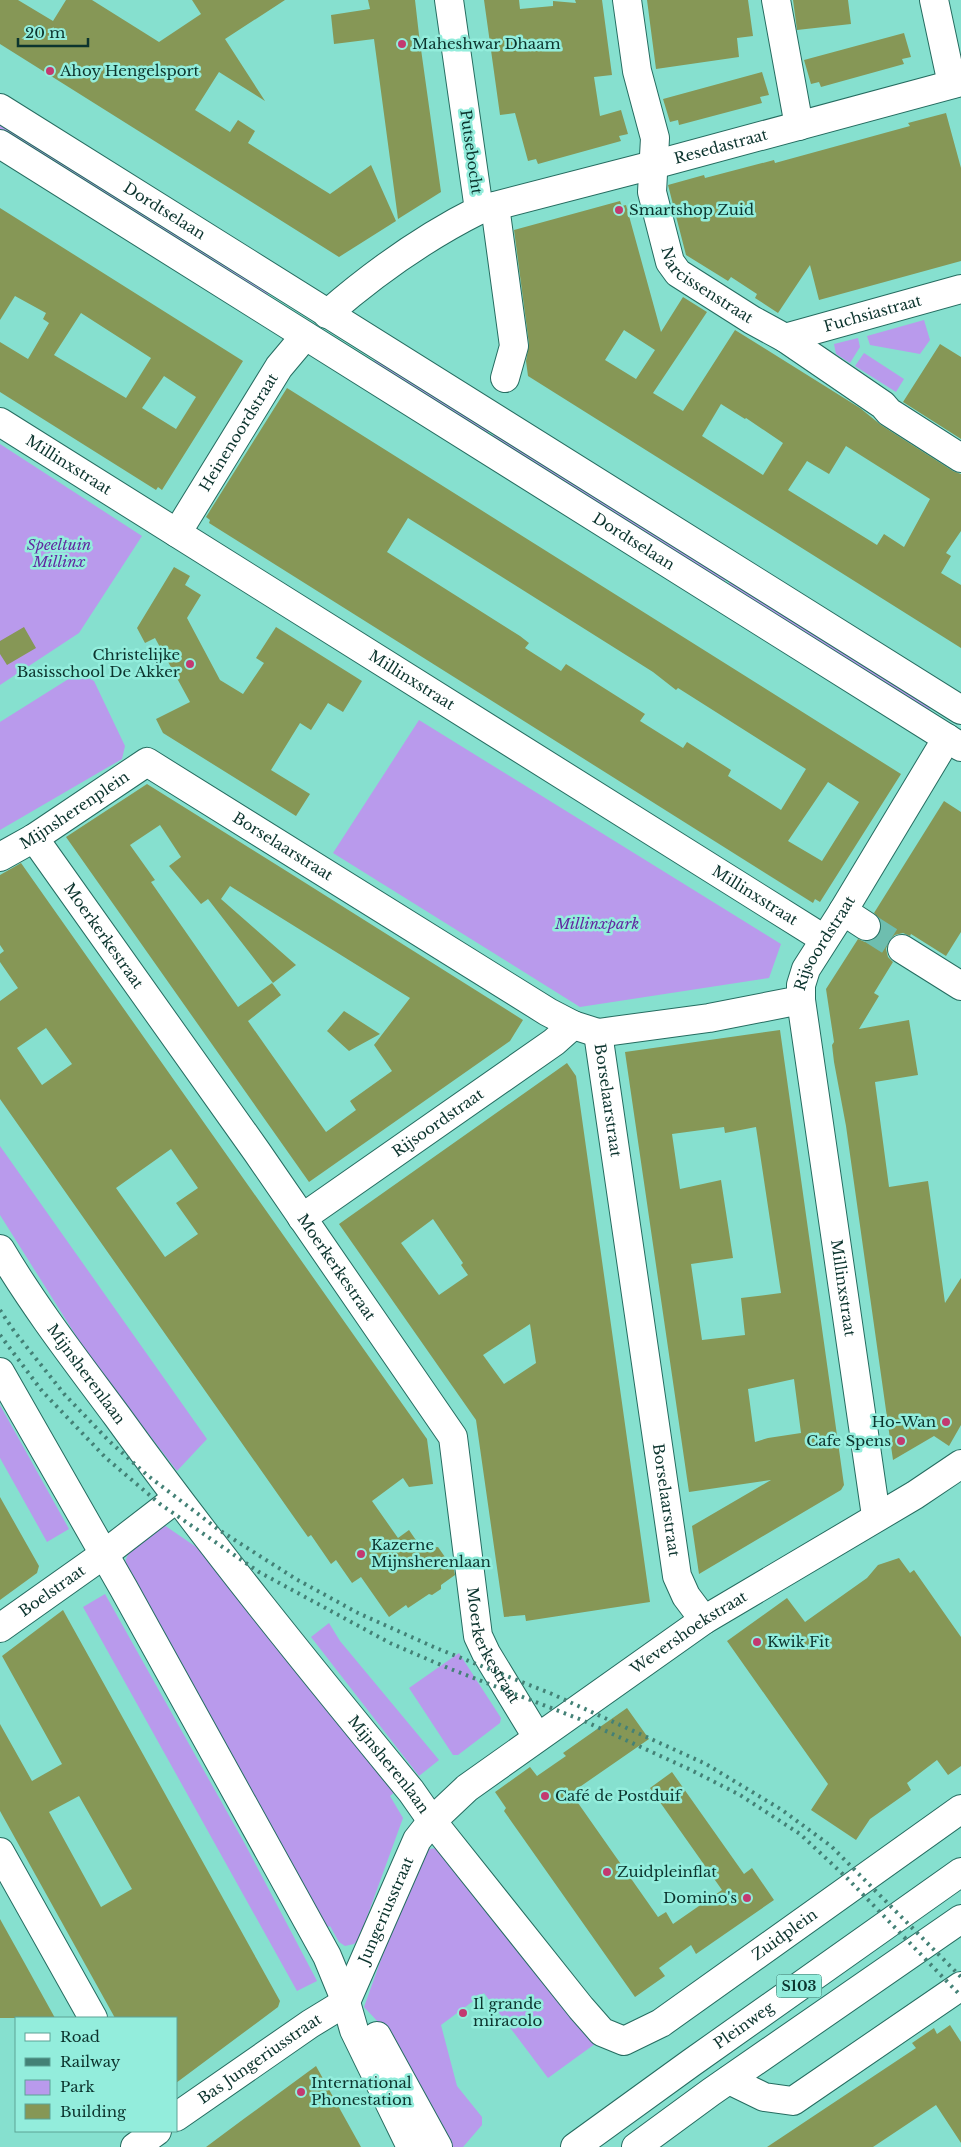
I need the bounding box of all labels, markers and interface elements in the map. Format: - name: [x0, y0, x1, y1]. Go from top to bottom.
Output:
- scale bar: [18, 15, 88, 47]
- text: 20 m: [25, 23, 65, 42]
- place label: Maheshwar Dhaam: [412, 34, 561, 53]
- marker: Maheshwar Dhaam: [396, 38, 408, 50]
- place label: Ahoy Hengelsport: [59, 61, 200, 80]
- marker: Ahoy Hengelsport: [44, 65, 56, 77]
- street label: Putsebocht: [456, 108, 487, 196]
- street label: Resedastraat: [672, 124, 770, 168]
- street label: Dordtselaan: [120, 178, 209, 243]
- place label: Smartshop Zuid: [629, 200, 754, 219]
- marker: Smartshop Zuid: [613, 204, 625, 216]
- street label: Narcissenstraat: [657, 245, 757, 327]
- street label: Fuchsiastraat: [821, 290, 924, 336]
- street label: Heinenoordstraat: [195, 369, 282, 495]
- street label: Millinxstraat: [22, 431, 116, 499]
- street label: Dordtselaan: [589, 508, 678, 574]
- park label: Speeltuin Millinx: [27, 535, 91, 571]
- place label: Christelijke Basisschool De Akker: [17, 645, 181, 681]
- street label: Millinxstraat: [365, 646, 459, 714]
- marker: Christelijke Basisschool De Akker: [184, 658, 196, 670]
- street label: Mijnsherenplein: [16, 767, 133, 853]
- street label: Borselaarstraat: [229, 808, 337, 885]
- street label: Millinxstraat: [709, 861, 802, 929]
- street label: Moerkerkestraat: [60, 879, 148, 992]
- street label: Rijsoordstraat: [790, 892, 859, 993]
- park label: Millinxpark: [554, 914, 639, 933]
- street label: Borselaarstraat: [591, 1042, 626, 1159]
- street label: Rijsoordstraat: [388, 1084, 487, 1161]
- street label: Moerkerkestraat: [293, 1210, 380, 1324]
- street label: Millinxstraat: [827, 1238, 860, 1338]
- street label: Mijnsherenlaan: [43, 1320, 130, 1428]
- place label: Ho-Wan: [871, 1412, 936, 1431]
- marker: Ho-Wan: [940, 1416, 952, 1428]
- place label: Cafe Spens: [806, 1431, 891, 1450]
- marker: Cafe Spens: [895, 1435, 907, 1447]
- street label: Borselaarstraat: [649, 1442, 684, 1558]
- place label: Kazerne Mijnsherenlaan: [371, 1535, 491, 1571]
- marker: Kazerne Mijnsherenlaan: [355, 1548, 367, 1560]
- street label: Boelstraat: [15, 1560, 89, 1621]
- street label: Moerkerkestraat: [463, 1586, 524, 1707]
- street label: Wevershoekstraat: [626, 1587, 751, 1679]
- place label: Kwik Fit: [767, 1632, 830, 1651]
- marker: Kwik Fit: [751, 1636, 763, 1648]
- street label: Mijnsherenlaan: [344, 1711, 434, 1817]
- place label: Café de Postduif: [555, 1786, 683, 1805]
- marker: Café de Postduif: [539, 1790, 551, 1802]
- street label: Jungeriusstraat: [353, 1854, 418, 1968]
- place label: Zuidpleinflat: [617, 1862, 717, 1881]
- marker: Zuidpleinflat: [601, 1866, 613, 1878]
- place label: Domino's: [663, 1888, 737, 1907]
- marker: Domino's: [741, 1892, 753, 1904]
- street label: Zuidplein: [748, 1905, 821, 1964]
- road number: S103: [776, 1974, 822, 1998]
- place label: Il grande miracolo: [473, 1994, 542, 2030]
- street label: Pleinweg: [710, 1997, 778, 2053]
- marker: Il grande miracolo: [457, 2007, 469, 2019]
- street label: Bas Jungeriusstraat: [194, 2009, 325, 2108]
- legend: [15, 2017, 178, 2132]
- text: Road: [60, 2027, 100, 2046]
- text: Railway: [60, 2052, 121, 2071]
- place label: International Phonestation: [311, 2073, 412, 2109]
- text: Park: [60, 2077, 96, 2096]
- marker: International Phonestation: [295, 2086, 307, 2098]
- text: Building: [60, 2102, 127, 2121]

